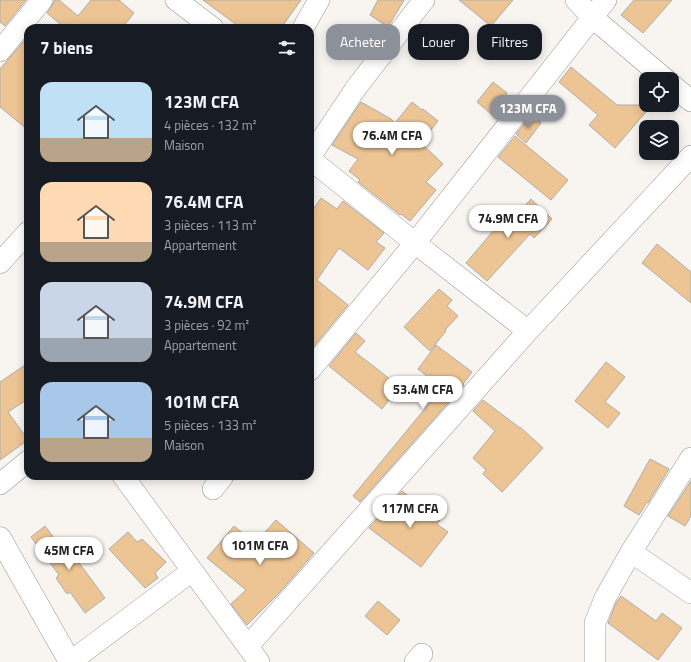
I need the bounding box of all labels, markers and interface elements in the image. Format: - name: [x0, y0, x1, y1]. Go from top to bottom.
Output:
- chip: Acheter: [326, 24, 400, 60]
- chip: Louer: [408, 24, 469, 60]
- chip: Filtres: [477, 24, 542, 60]
- text: 7 biens: [40, 35, 93, 61]
- icon: filters: [276, 37, 298, 59]
- map controls: [639, 72, 679, 160]
- button: locate: [639, 72, 679, 112]
- text: 123M CFA: [164, 89, 239, 115]
- pin: 123M CFA: [487, 95, 569, 129]
- icon: home: [72, 98, 120, 146]
- text: 123M CFA: [499, 98, 557, 118]
- text: 4 pièces · 132 m²: [164, 115, 256, 135]
- button: layers: [639, 120, 679, 160]
- pin: 76.4M CFA: [346, 122, 438, 156]
- text: 76.4M CFA: [362, 125, 422, 145]
- text: Maison: [164, 135, 204, 155]
- text: 76.4M CFA: [164, 189, 243, 215]
- icon: home: [72, 198, 120, 246]
- pin: 74.9M CFA: [462, 205, 554, 239]
- text: 74.9M CFA: [478, 208, 538, 228]
- text: 3 pièces · 113 m²: [164, 215, 256, 235]
- text: Appartement: [164, 235, 237, 255]
- text: 74.9M CFA: [164, 289, 243, 315]
- icon: home: [72, 298, 120, 346]
- text: 3 pièces · 92 m²: [164, 315, 249, 335]
- text: Appartement: [164, 335, 237, 355]
- pin: 53.4M CFA: [377, 376, 469, 410]
- text: 53.4M CFA: [393, 379, 453, 399]
- text: 101M CFA: [164, 389, 239, 415]
- icon: home: [72, 398, 120, 446]
- text: 5 pièces · 133 m²: [164, 415, 256, 435]
- text: Maison: [164, 435, 204, 455]
- pin: 117M CFA: [369, 495, 451, 529]
- text: 117M CFA: [381, 498, 439, 518]
- pin: 101M CFA: [219, 532, 301, 566]
- text: 101M CFA: [231, 535, 289, 555]
- pin: 45M CFA: [32, 537, 106, 571]
- text: 45M CFA: [44, 540, 94, 560]

